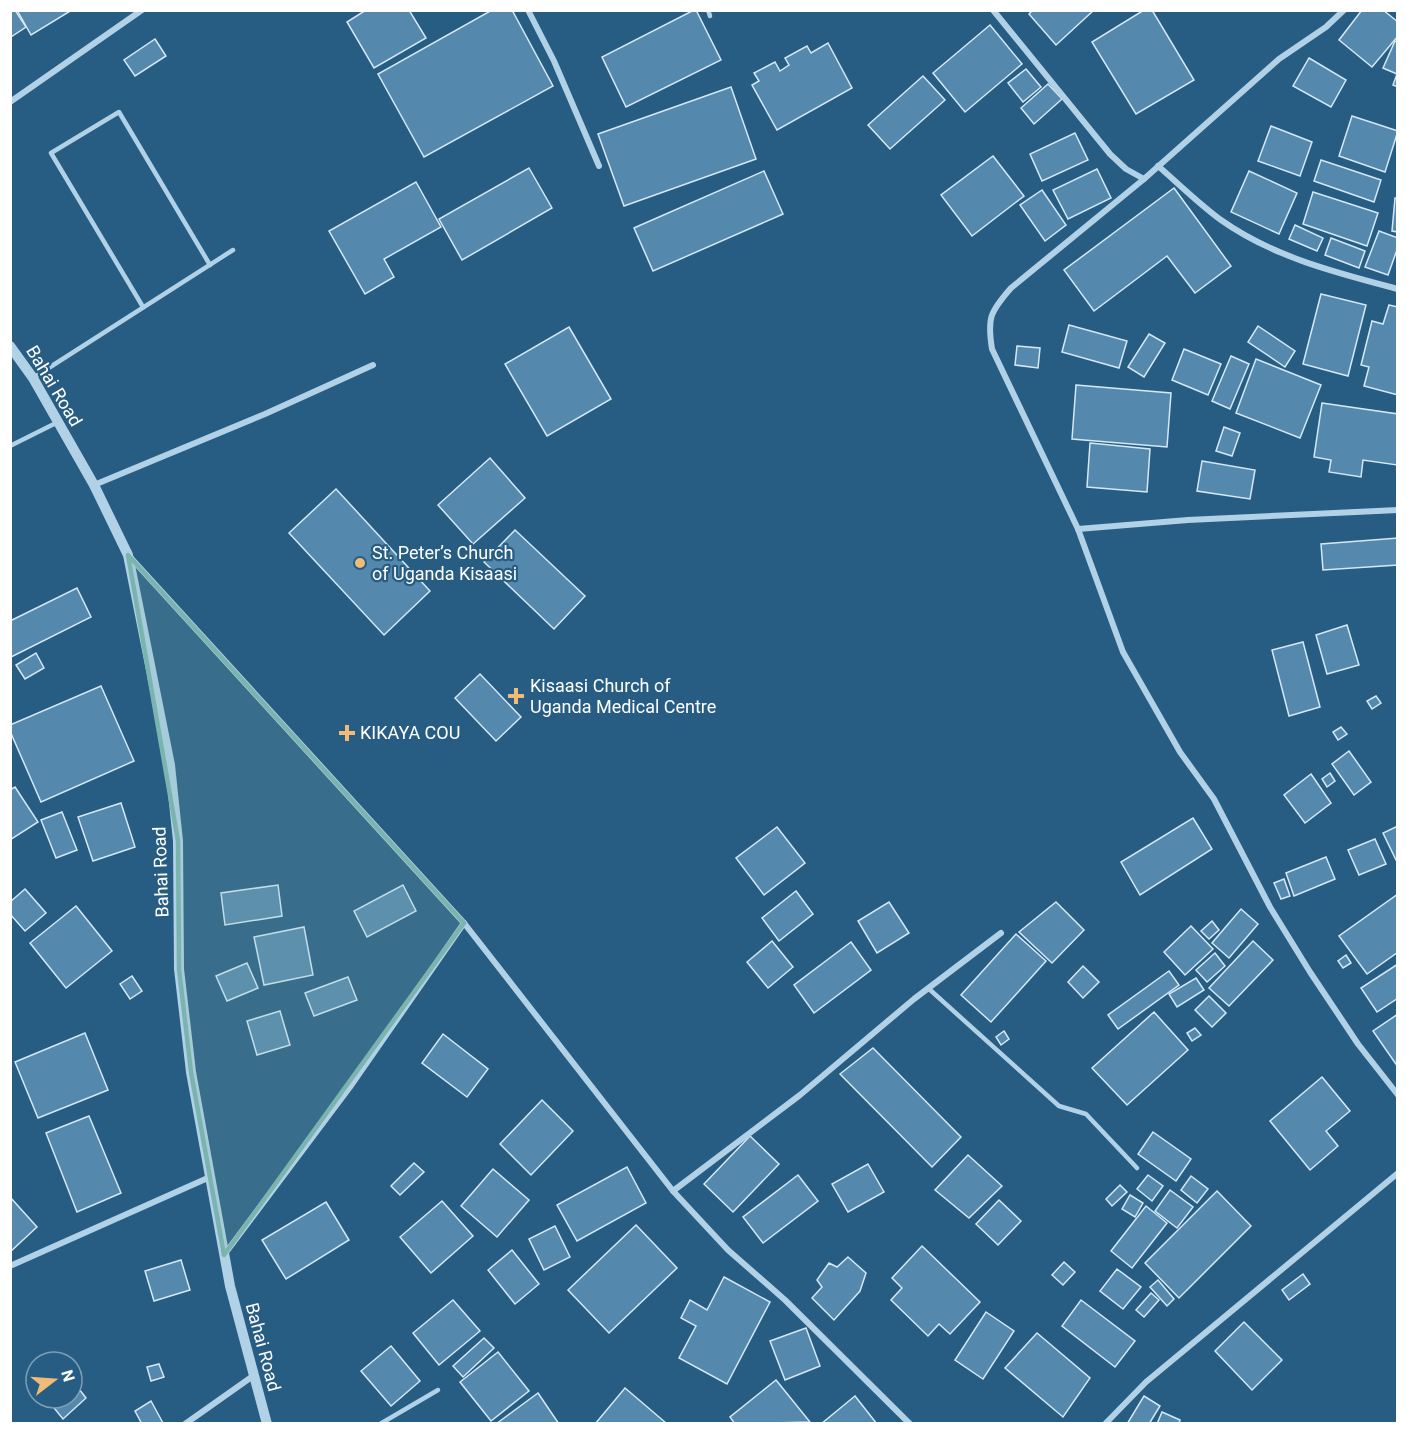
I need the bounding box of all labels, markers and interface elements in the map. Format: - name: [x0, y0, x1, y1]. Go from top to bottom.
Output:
- street label: Bahai Road: [22, 341, 87, 430]
- place label: St. Peter’s Church of Uganda Kisaasi: [372, 542, 517, 584]
- marker: St. Peter’s Church of Uganda Kisaasi: [353, 556, 367, 570]
- place label: Kisaasi Church of Uganda Medical Centre: [530, 675, 716, 717]
- marker: Kisaasi Church of Uganda Medical Centre: [507, 687, 525, 705]
- place label: KIKAYA COU: [360, 722, 460, 743]
- marker: KIKAYA COU: [338, 724, 356, 742]
- street label: Bahai Road: [148, 826, 173, 918]
- street label: Bahai Road: [242, 1300, 285, 1393]
- north arrow: [24, 1350, 84, 1410]
- text: N: [57, 1368, 79, 1384]

